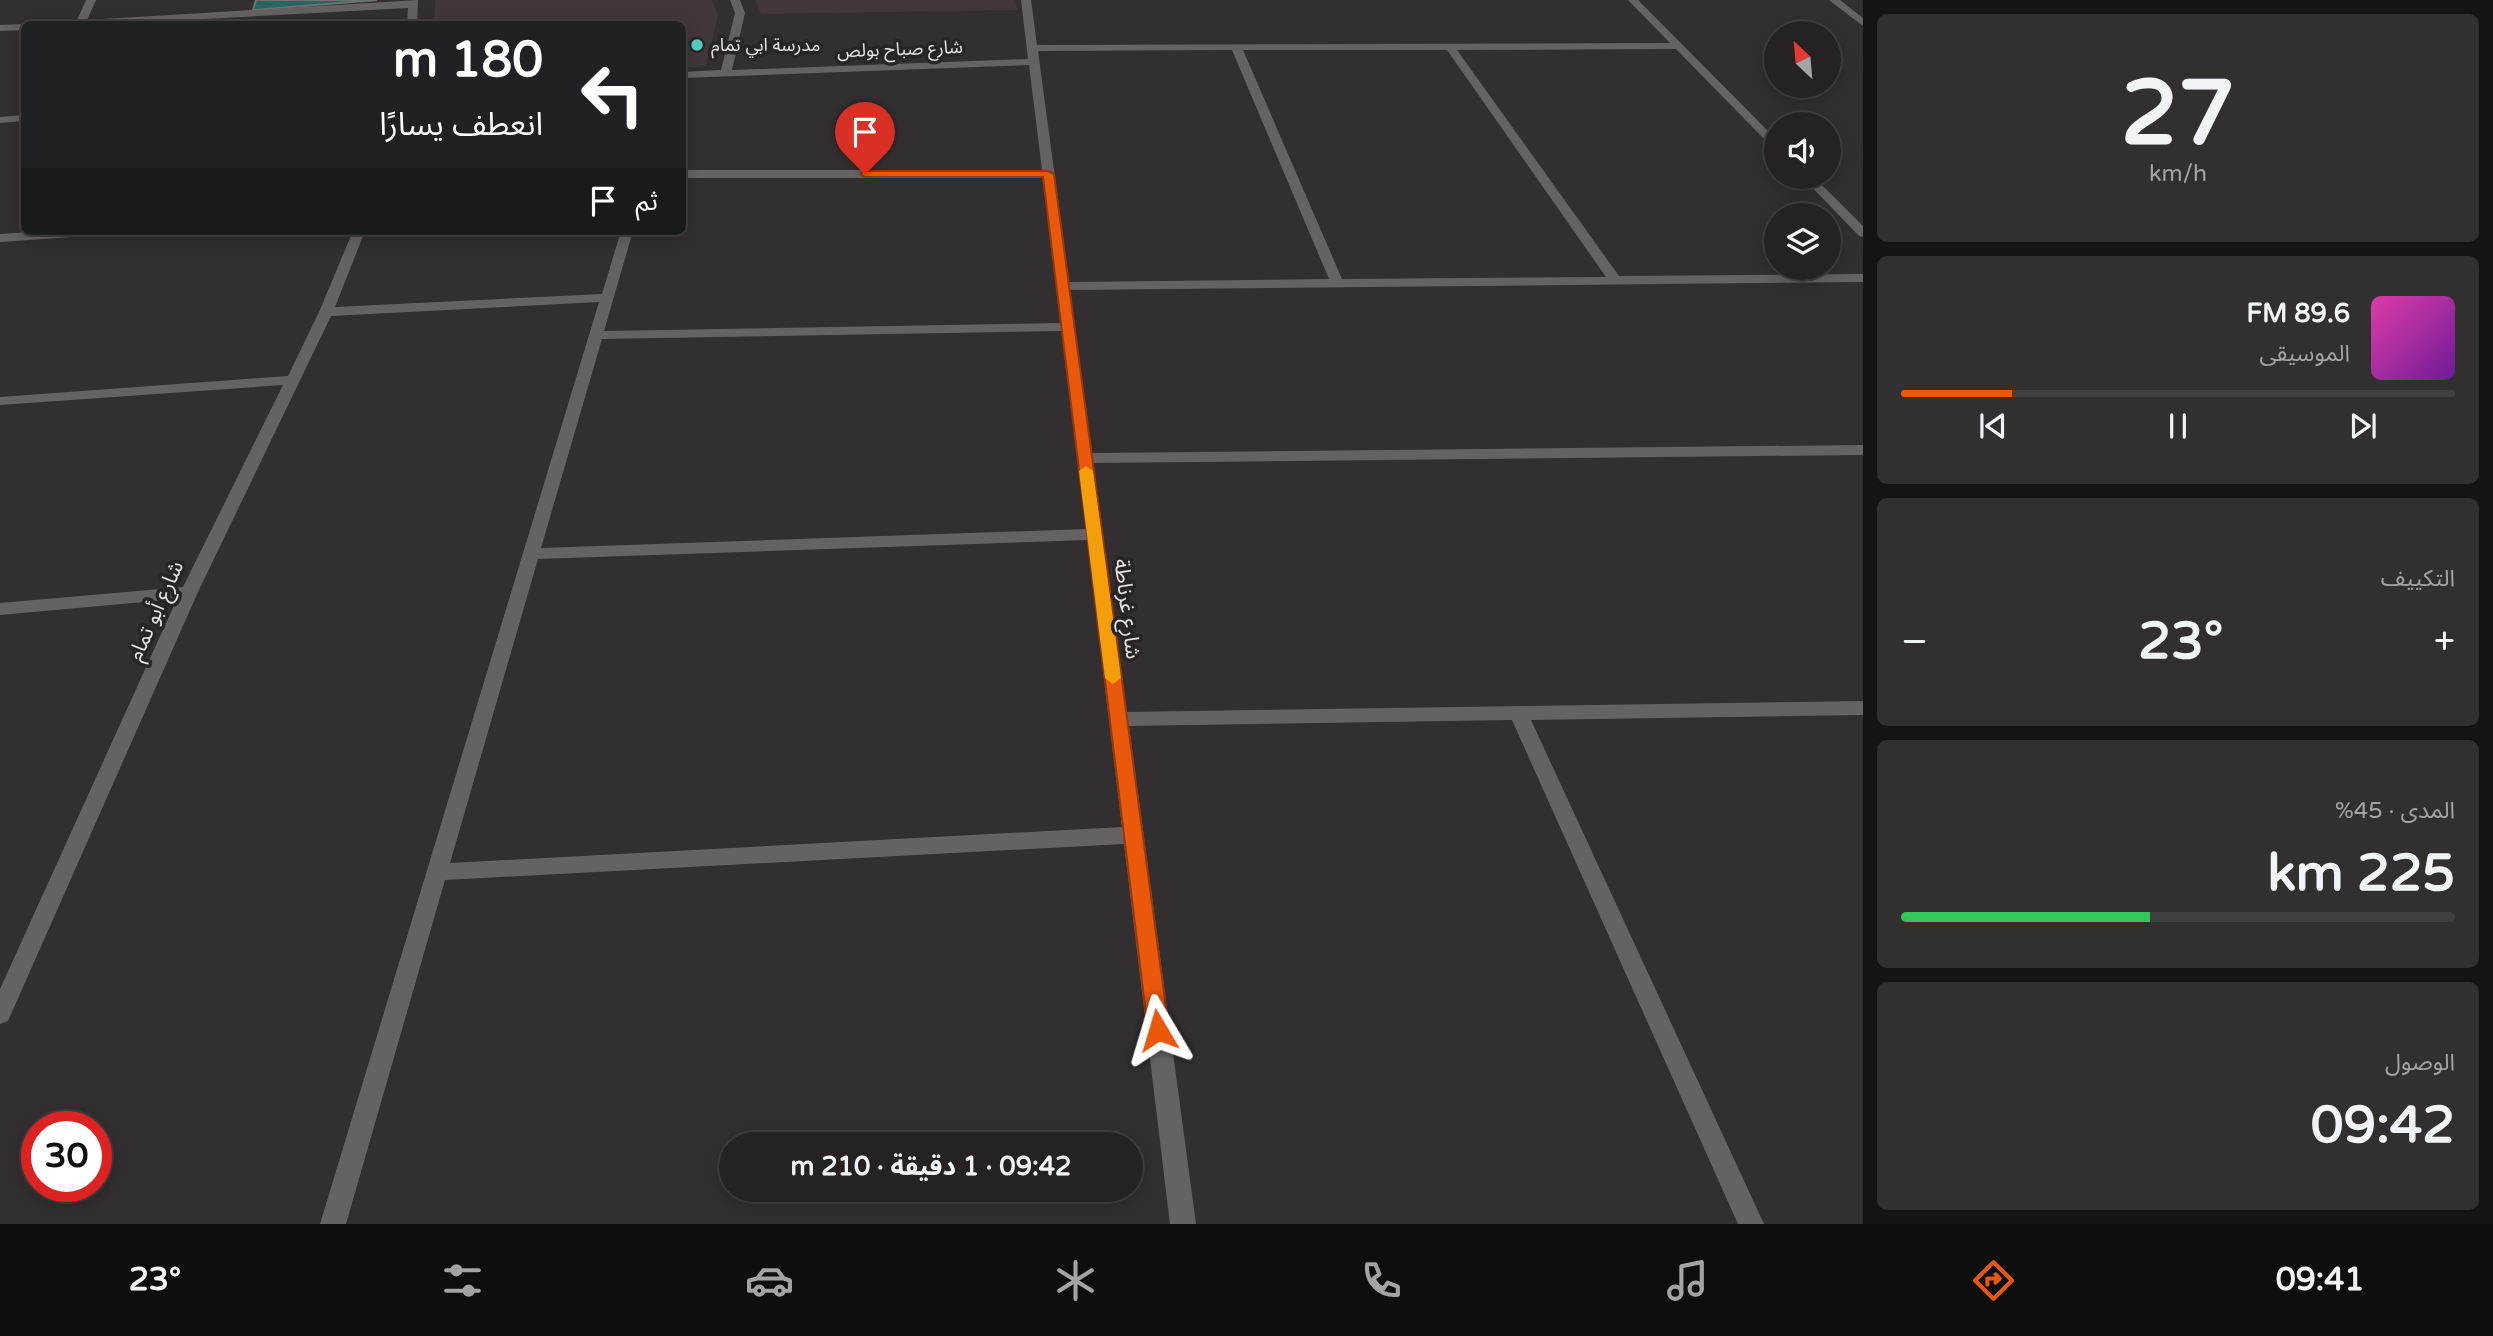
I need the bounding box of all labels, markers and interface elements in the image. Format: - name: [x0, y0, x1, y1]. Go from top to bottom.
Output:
- north arrow: [1764, 21, 1841, 98]
- map controls: [1764, 21, 1841, 280]
- text: 180 m: [393, 31, 543, 90]
- place label: مدرسة ابي تمام: [711, 34, 820, 59]
- street label: شارع صباح بولص: [837, 36, 963, 65]
- marker: مدرسة ابي تمام: [689, 37, 705, 53]
- icon: left: [567, 49, 658, 140]
- text: 27: [2121, 59, 2235, 169]
- pin: [835, 102, 895, 174]
- text: انعطف يسارًا: [379, 106, 543, 144]
- button: sound: [1764, 112, 1841, 189]
- icon: arrive: [846, 113, 884, 151]
- text: km/h: [2149, 160, 2207, 188]
- icon: arrive: [584, 182, 622, 220]
- text: ثم: [636, 186, 658, 217]
- button: layers: [1764, 203, 1841, 280]
- text: 89.6 FM: [2247, 298, 2350, 329]
- text: الموسيقى: [2259, 340, 2350, 368]
- icon: previous: [1974, 407, 2012, 445]
- icon: pause: [2159, 407, 2197, 445]
- icon: next: [2344, 407, 2382, 445]
- street label: شارع أبو تمام: [122, 557, 192, 666]
- street label: شارع غرناطة: [1106, 557, 1146, 661]
- text: التكييف: [2381, 565, 2455, 593]
- text: 23°: [2138, 610, 2223, 673]
- text: −: [1901, 619, 1928, 665]
- text: +: [2434, 619, 2455, 665]
- text: المدى · 45%: [2335, 797, 2455, 825]
- text: 225 km: [2267, 842, 2455, 905]
- position arrow: [1121, 993, 1195, 1067]
- text: الوصول: [2385, 1049, 2455, 1077]
- text: 09:42: [2311, 1094, 2455, 1157]
- speed limit sign: 30: [21, 1111, 112, 1202]
- text: 09:42 · 1 دقيقة · 210 m: [791, 1151, 1071, 1182]
- icon: filters: [438, 1256, 487, 1305]
- icon: car: [745, 1256, 794, 1305]
- icon: climate: [1051, 1256, 1100, 1305]
- icon: phone: [1357, 1256, 1406, 1305]
- icon: music: [1663, 1256, 1712, 1305]
- icon: directions: [1969, 1256, 2018, 1305]
- text: 23°: [129, 1261, 181, 1299]
- text: 09:41: [2276, 1261, 2364, 1299]

